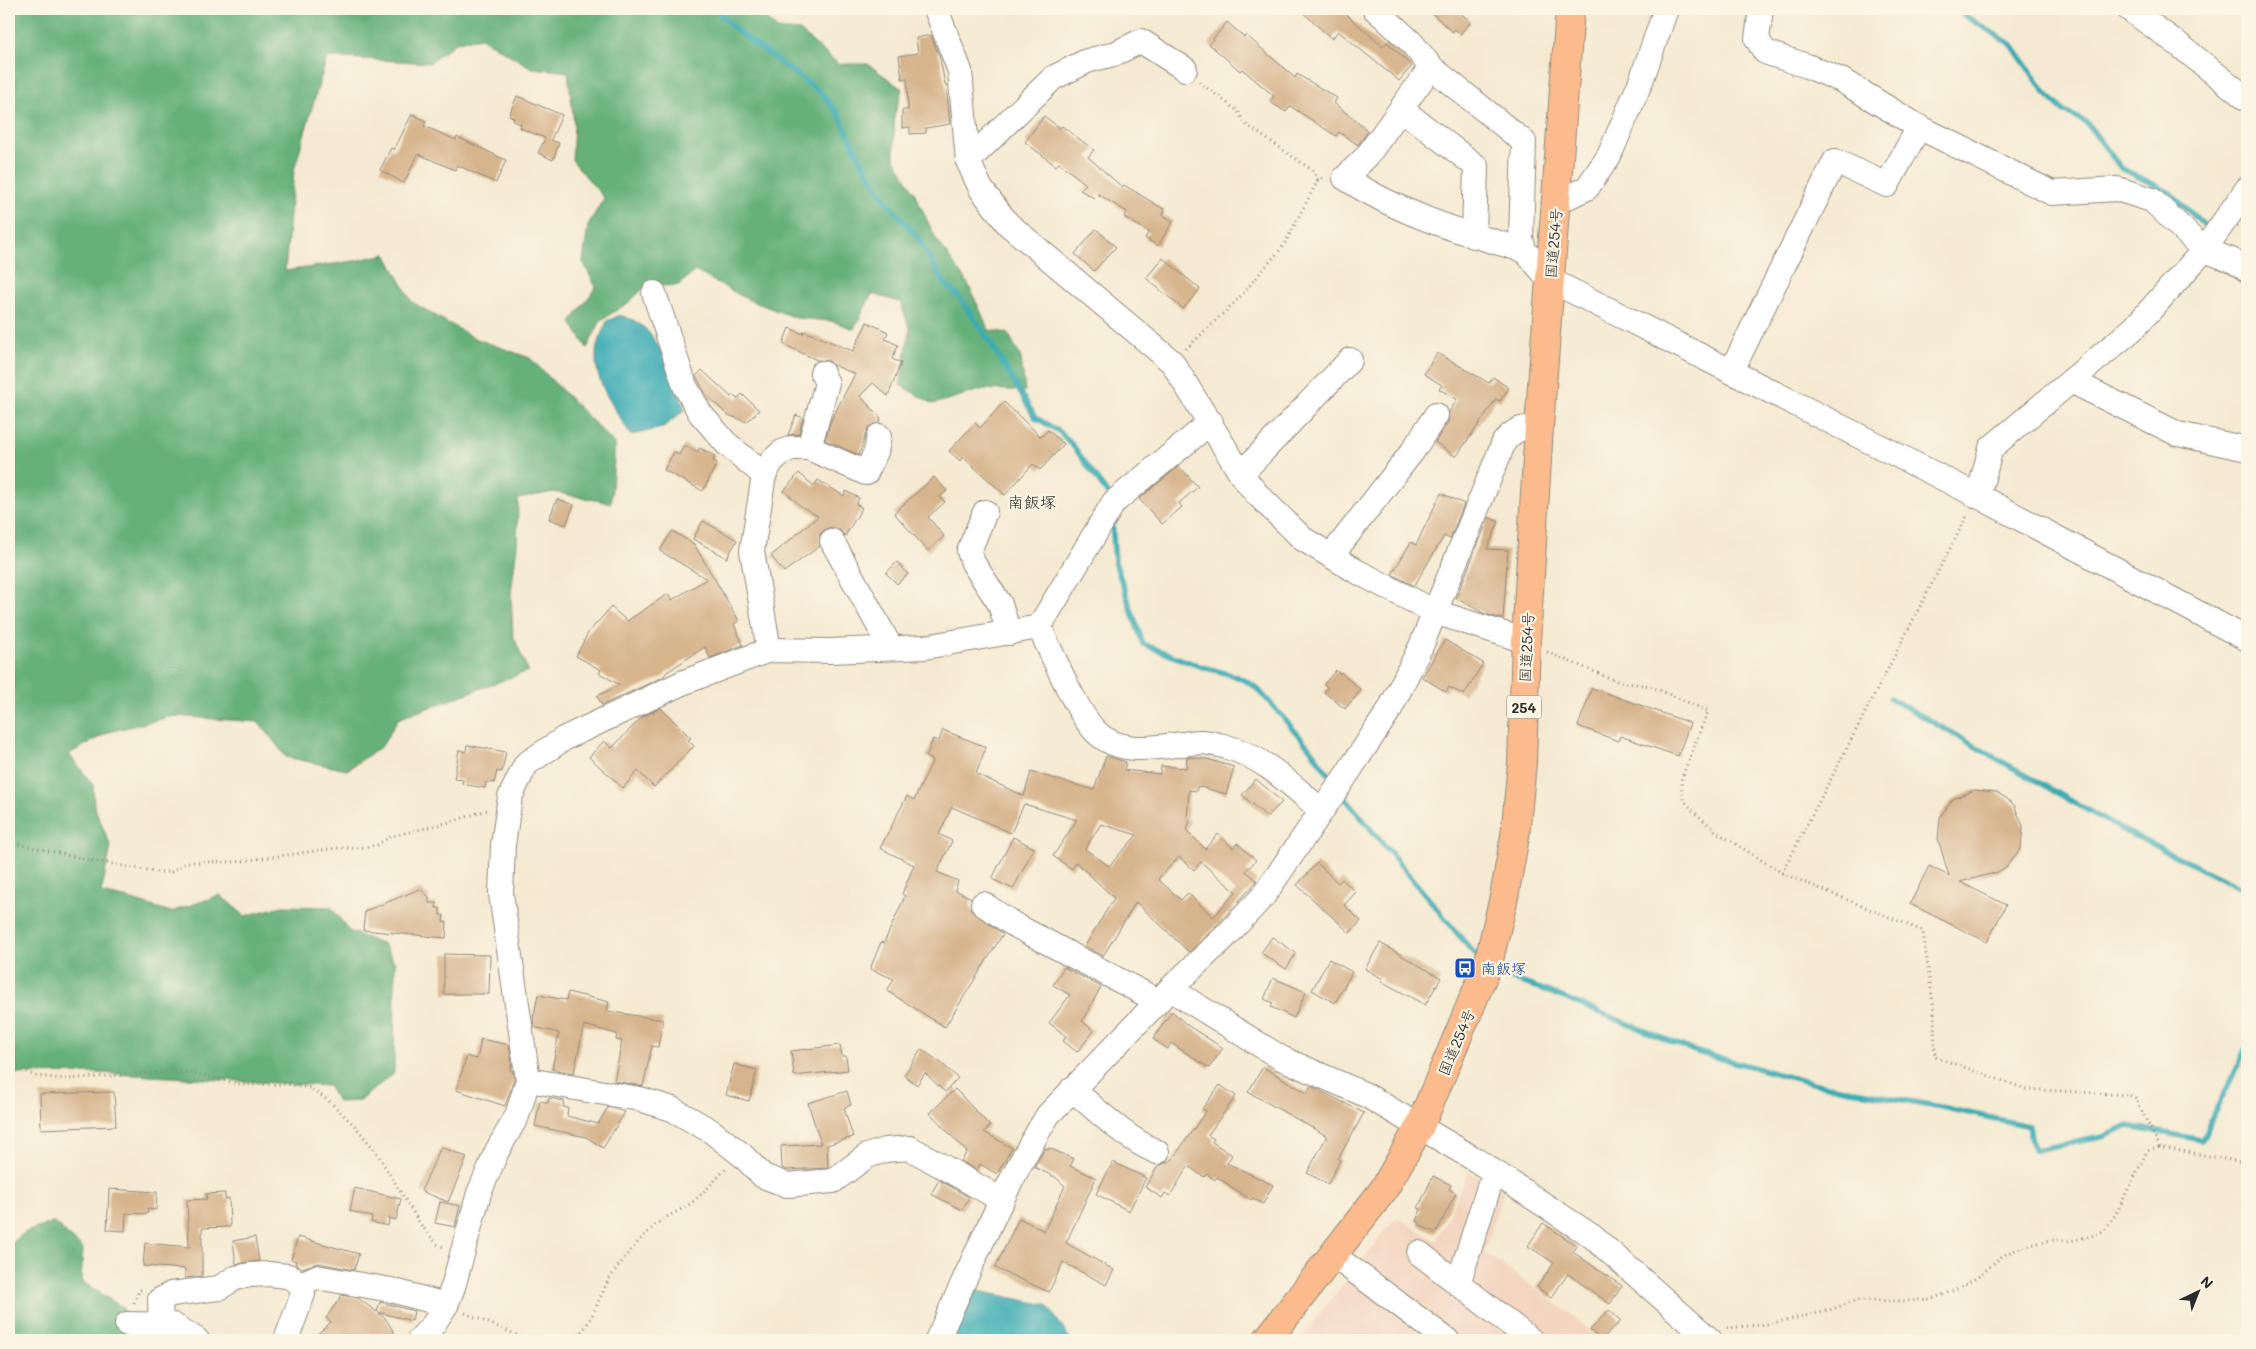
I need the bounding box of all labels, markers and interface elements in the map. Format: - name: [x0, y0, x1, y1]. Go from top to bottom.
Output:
- street label: 国道254号: [1540, 207, 1566, 279]
- district label: 南飯塚: [1008, 491, 1056, 512]
- street label: 国道254号: [1514, 611, 1538, 683]
- road number: 254: [1506, 696, 1542, 719]
- bus stop icon: 南飯塚: [1453, 956, 1477, 980]
- place label: 南飯塚: [1481, 958, 1526, 978]
- street label: 国道254号: [1433, 1005, 1479, 1079]
- north arrow: [2174, 1266, 2224, 1316]
- text: N: [2197, 1272, 2218, 1293]

